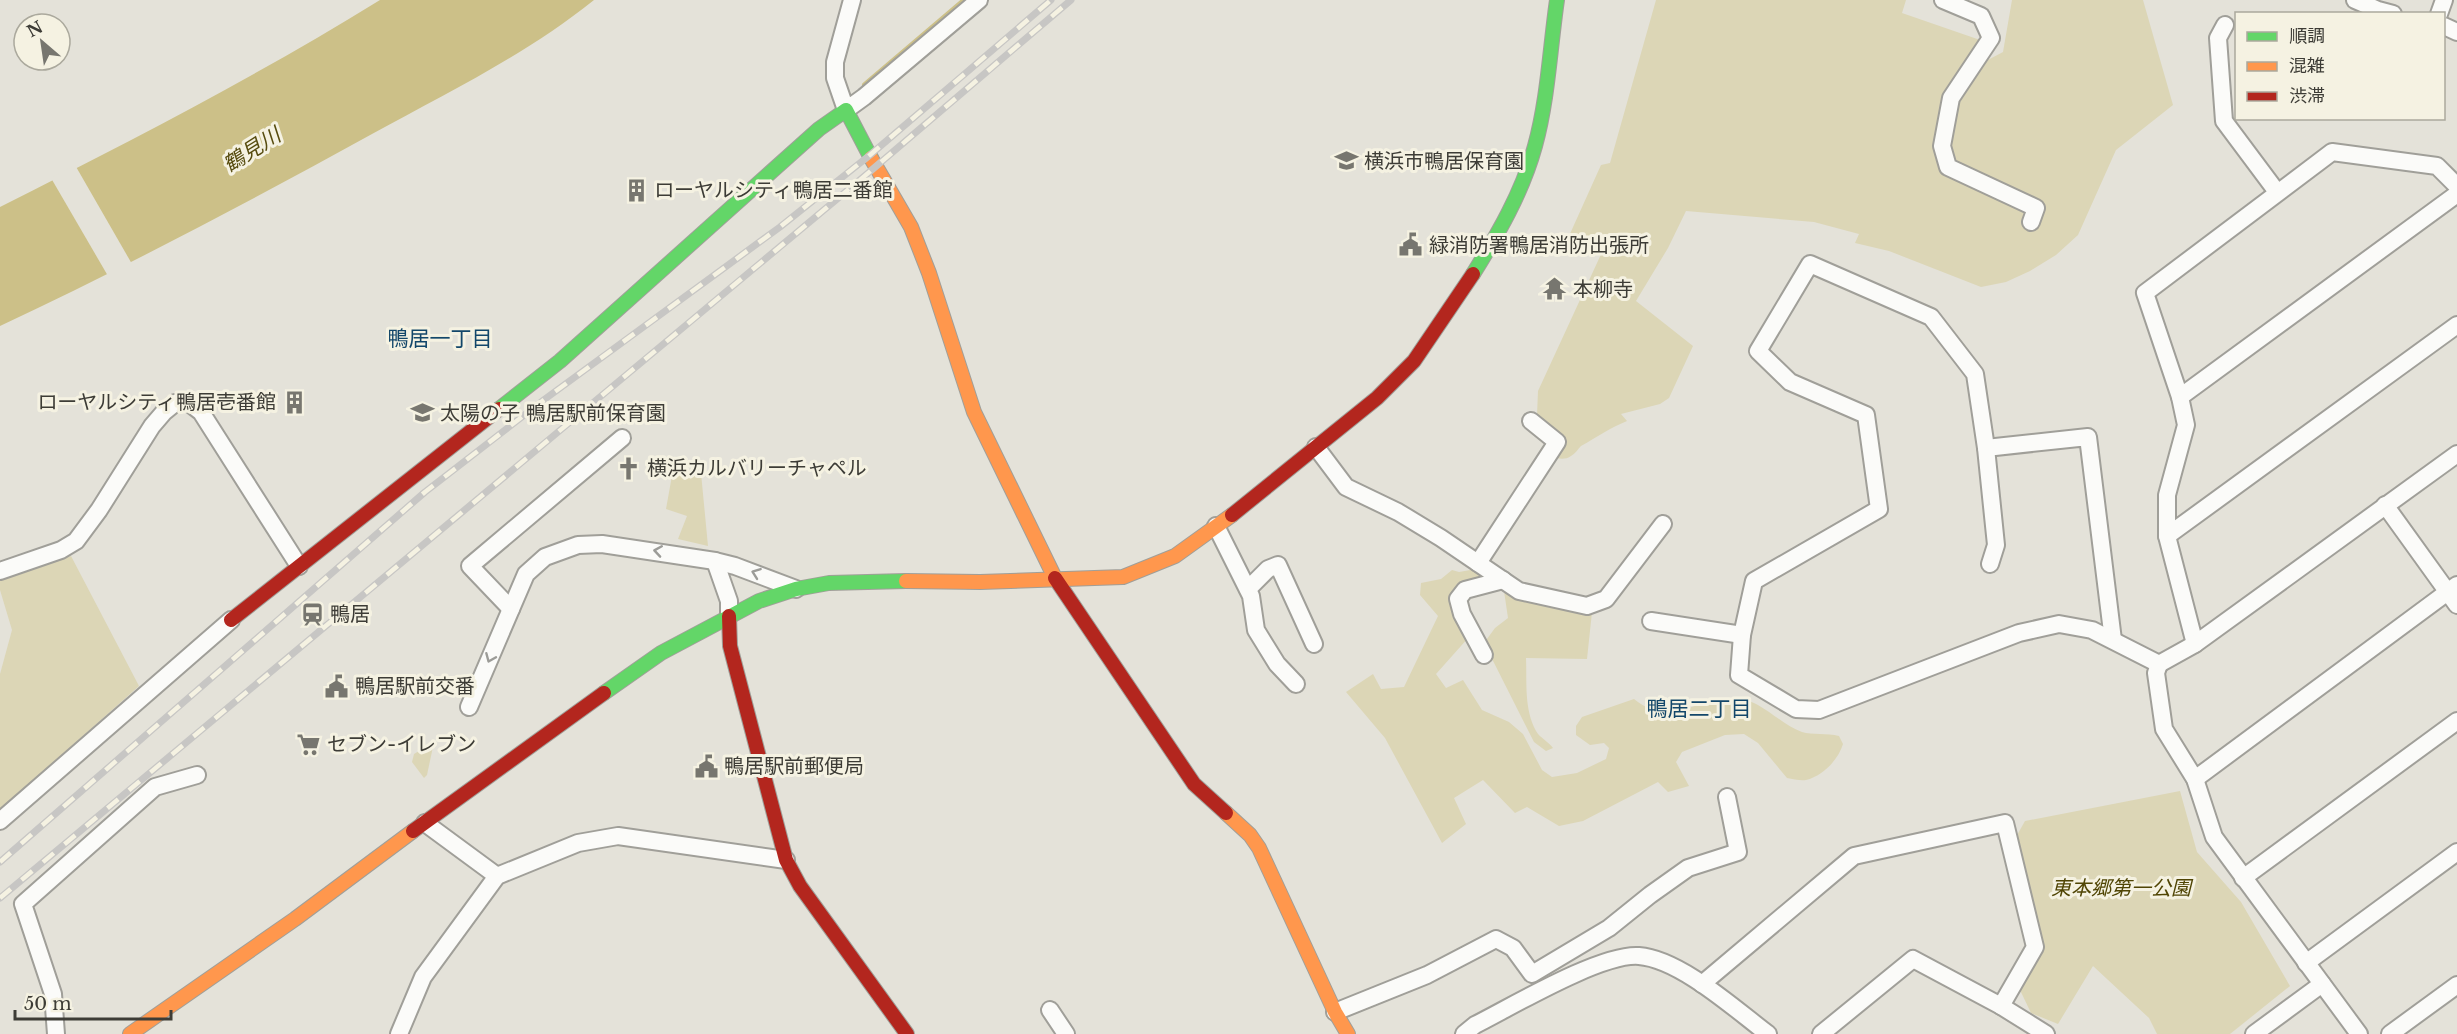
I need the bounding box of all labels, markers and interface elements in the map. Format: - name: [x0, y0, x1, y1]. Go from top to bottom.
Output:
- north arrow: [12, 12, 72, 72]
- legend: [2235, 12, 2445, 120]
- text: N: [23, 16, 46, 41]
- text: 順調: [2289, 25, 2325, 47]
- text: 混雑: [2289, 55, 2325, 77]
- text: 渋滞: [2289, 85, 2325, 107]
- water label: 鶴見川: [218, 121, 287, 178]
- school or university icon: 横浜市鴨居保育園: [1333, 148, 1359, 174]
- place label: 横浜市鴨居保育園: [1364, 149, 1524, 173]
- building icon: ローヤルシティ鴨居二番館: [623, 177, 649, 203]
- place label: ローヤルシティ鴨居二番館: [654, 178, 893, 202]
- public building icon: 緑消防署鴨居消防出張所: [1398, 232, 1424, 258]
- place label: 緑消防署鴨居消防出張所: [1429, 233, 1649, 257]
- temple icon: 本柳寺: [1542, 276, 1568, 302]
- place label: 本柳寺: [1573, 277, 1633, 301]
- district label: 鴨居一丁目: [388, 326, 493, 352]
- building icon: ローヤルシティ鴨居壱番館: [281, 389, 307, 415]
- place label: ローヤルシティ鴨居壱番館: [37, 390, 276, 414]
- school or university icon: 太陽の子 鴨居駅前保育園: [409, 400, 435, 426]
- place label: 太陽の子 鴨居駅前保育園: [440, 401, 666, 425]
- church icon: 横浜カルバリーチャペル: [616, 455, 642, 481]
- place label: 横浜カルバリーチャペル: [647, 456, 867, 480]
- one-way arrow: [653, 546, 662, 558]
- one-way arrow: [751, 568, 762, 581]
- station icon: 鴨居: [299, 601, 325, 627]
- place label: 鴨居: [330, 602, 370, 626]
- one-way arrow: [485, 651, 497, 662]
- public building icon: 鴨居駅前交番: [324, 673, 350, 699]
- place label: 鴨居駅前交番: [355, 674, 475, 698]
- district label: 鴨居二丁目: [1647, 696, 1752, 722]
- supermarket icon: セブン-イレブン: [296, 731, 322, 757]
- place label: セブン-イレブン: [327, 732, 476, 756]
- public building icon: 鴨居駅前郵便局: [693, 753, 719, 779]
- place label: 鴨居駅前郵便局: [724, 754, 864, 778]
- park label: 東本郷第一公園: [2051, 876, 2194, 900]
- scale bar: [15, 983, 171, 1021]
- text: 50 m: [24, 993, 72, 1015]

